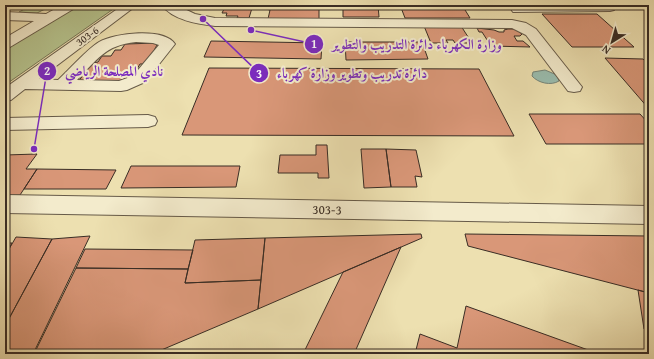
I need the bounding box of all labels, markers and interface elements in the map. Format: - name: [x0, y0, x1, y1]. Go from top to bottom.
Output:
- street label: 303-6: [72, 22, 102, 50]
- north arrow: [592, 22, 632, 62]
- callout: وزارة الكهرباء دائرة التدريب والتطوير: [304, 31, 510, 57]
- text: وزارة الكهرباء دائرة التدريب والتطوير: [330, 34, 502, 54]
- text: 1: [311, 35, 317, 52]
- text: N: [598, 41, 614, 59]
- callout: نادي المصلحة الرياضي: [37, 58, 171, 84]
- callout: دائرة تدريب وتطوير وزارة كهرباء: [249, 60, 435, 86]
- text: نادي المصلحة الرياضي: [65, 61, 163, 85]
- text: 2: [44, 62, 50, 79]
- text: دائرة تدريب وتطوير وزارة كهرباء: [277, 63, 427, 83]
- text: 3: [256, 65, 262, 82]
- street label: 303-3: [312, 200, 342, 219]

